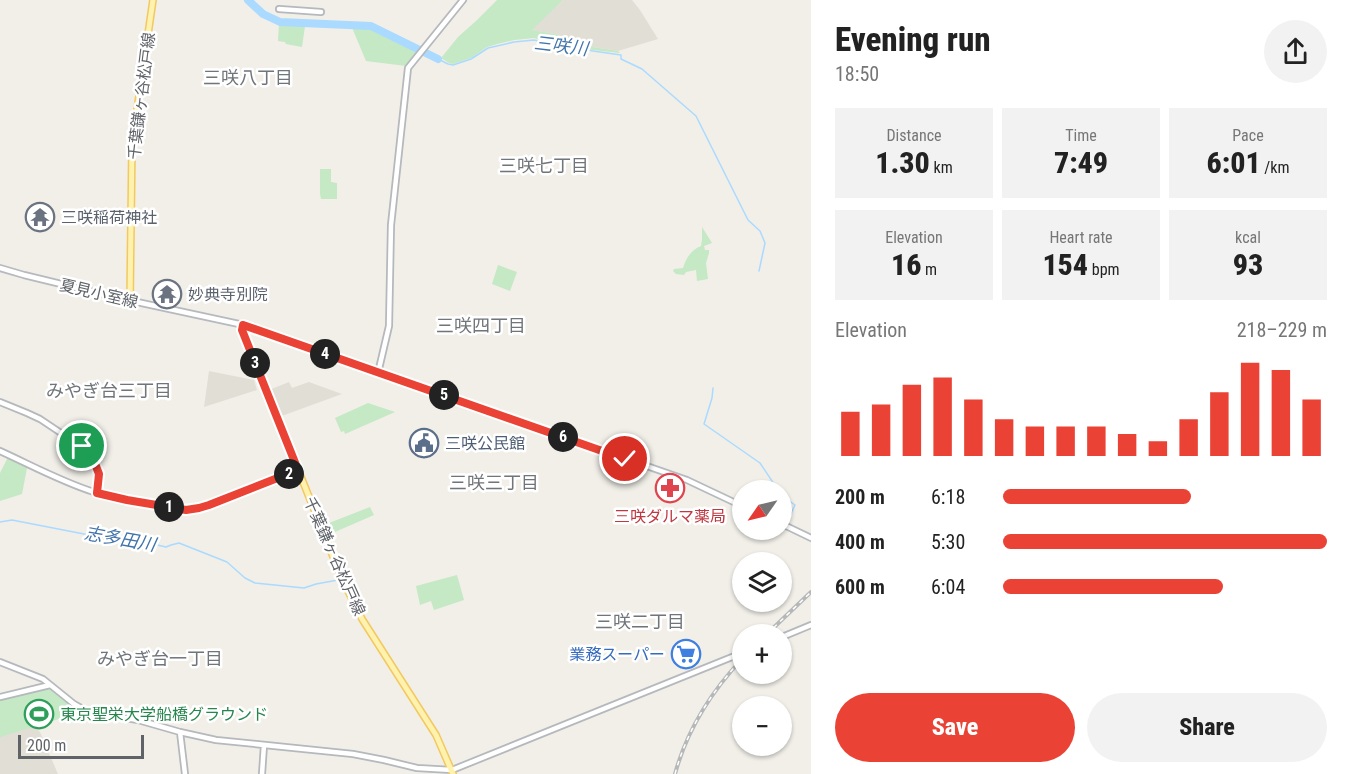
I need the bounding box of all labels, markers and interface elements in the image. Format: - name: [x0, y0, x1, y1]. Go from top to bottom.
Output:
- text: Evening run: [835, 20, 991, 59]
- button: share: [1264, 20, 1327, 83]
- street label: 千葉鎌ヶ谷松戸線: [124, 31, 159, 161]
- water label: 三咲川: [533, 32, 591, 59]
- text: 18:50: [835, 62, 879, 86]
- district label: 三咲八丁目: [203, 67, 293, 88]
- text: Distance: [886, 126, 942, 145]
- text: Time: [1065, 126, 1097, 145]
- text: Pace: [1232, 126, 1264, 145]
- text: 1.30: [875, 145, 930, 180]
- text: 7:49: [1054, 145, 1108, 180]
- text: 6:01: [1206, 145, 1261, 180]
- district label: 三咲七丁目: [499, 155, 589, 176]
- text: km: [930, 158, 953, 177]
- text: /km: [1261, 158, 1290, 177]
- temple icon: 三咲稲荷神社: [24, 201, 56, 233]
- place label: 三咲稲荷神社: [61, 208, 157, 227]
- text: Elevation: [885, 228, 943, 247]
- text: Heart rate: [1049, 228, 1113, 247]
- text: kcal: [1235, 228, 1261, 247]
- text: 16: [891, 247, 921, 282]
- text: 154: [1042, 247, 1088, 282]
- text: 93: [1233, 247, 1263, 282]
- text: m: [921, 260, 937, 279]
- text: bpm: [1088, 260, 1120, 279]
- street label: 夏見小室線: [58, 275, 140, 312]
- temple icon: 妙典寺別院: [151, 278, 183, 310]
- place label: 妙典寺別院: [188, 285, 268, 304]
- district label: 三咲四丁目: [436, 315, 526, 336]
- text: Elevation: [835, 318, 907, 342]
- text: 218–229 m: [1237, 318, 1327, 342]
- pin: 4: [310, 339, 340, 369]
- text: 4: [321, 344, 329, 363]
- pin: 3: [240, 348, 270, 378]
- text: 3: [251, 353, 259, 372]
- district label: みやぎ台三丁目: [46, 380, 172, 401]
- pin: 5: [429, 380, 459, 410]
- text: 5: [440, 385, 448, 404]
- pin: [56, 420, 107, 471]
- pin: 6: [548, 422, 578, 452]
- public building icon: 三咲公民館: [408, 427, 440, 459]
- text: 6: [559, 427, 567, 446]
- icon: arrive: [65, 429, 98, 462]
- pin: [599, 433, 650, 484]
- place label: 三咲公民館: [445, 434, 525, 453]
- icon: check: [608, 442, 641, 475]
- pin: 2: [274, 459, 304, 489]
- text: 2: [285, 464, 293, 483]
- district label: 三咲三丁目: [449, 472, 539, 493]
- pharmacy icon: 三咲ダルマ薬局: [654, 472, 686, 504]
- north arrow: [732, 480, 792, 540]
- map controls: [732, 480, 792, 756]
- text: 200 m: [835, 485, 885, 509]
- text: 6:18: [931, 485, 965, 509]
- pin: 1: [154, 492, 184, 522]
- street label: 千葉鎌ヶ谷松戸線: [300, 494, 369, 619]
- text: 1: [165, 497, 173, 516]
- place label: 三咲ダルマ薬局: [614, 507, 726, 526]
- water label: 志多田川: [83, 522, 159, 555]
- text: 400 m: [835, 530, 885, 554]
- text: 5:30: [931, 530, 965, 554]
- button: layers: [732, 552, 792, 612]
- text: 600 m: [835, 575, 885, 599]
- text: 6:04: [931, 575, 965, 599]
- district label: 三咲二丁目: [595, 611, 685, 632]
- button: +: [732, 624, 792, 684]
- supermarket icon: 業務スーパー: [670, 638, 702, 670]
- place label: 業務スーパー: [569, 645, 665, 664]
- district label: みやぎ台一丁目: [97, 648, 223, 669]
- button: Save: [835, 693, 1075, 762]
- button: Share: [1087, 693, 1327, 762]
- button: −: [732, 696, 792, 756]
- sports icon: 東京聖栄大学船橋グラウンド: [23, 698, 55, 730]
- place label: 東京聖栄大学船橋グラウンド: [60, 705, 268, 724]
- scale bar: [18, 732, 144, 760]
- text: 200 m: [27, 736, 66, 755]

